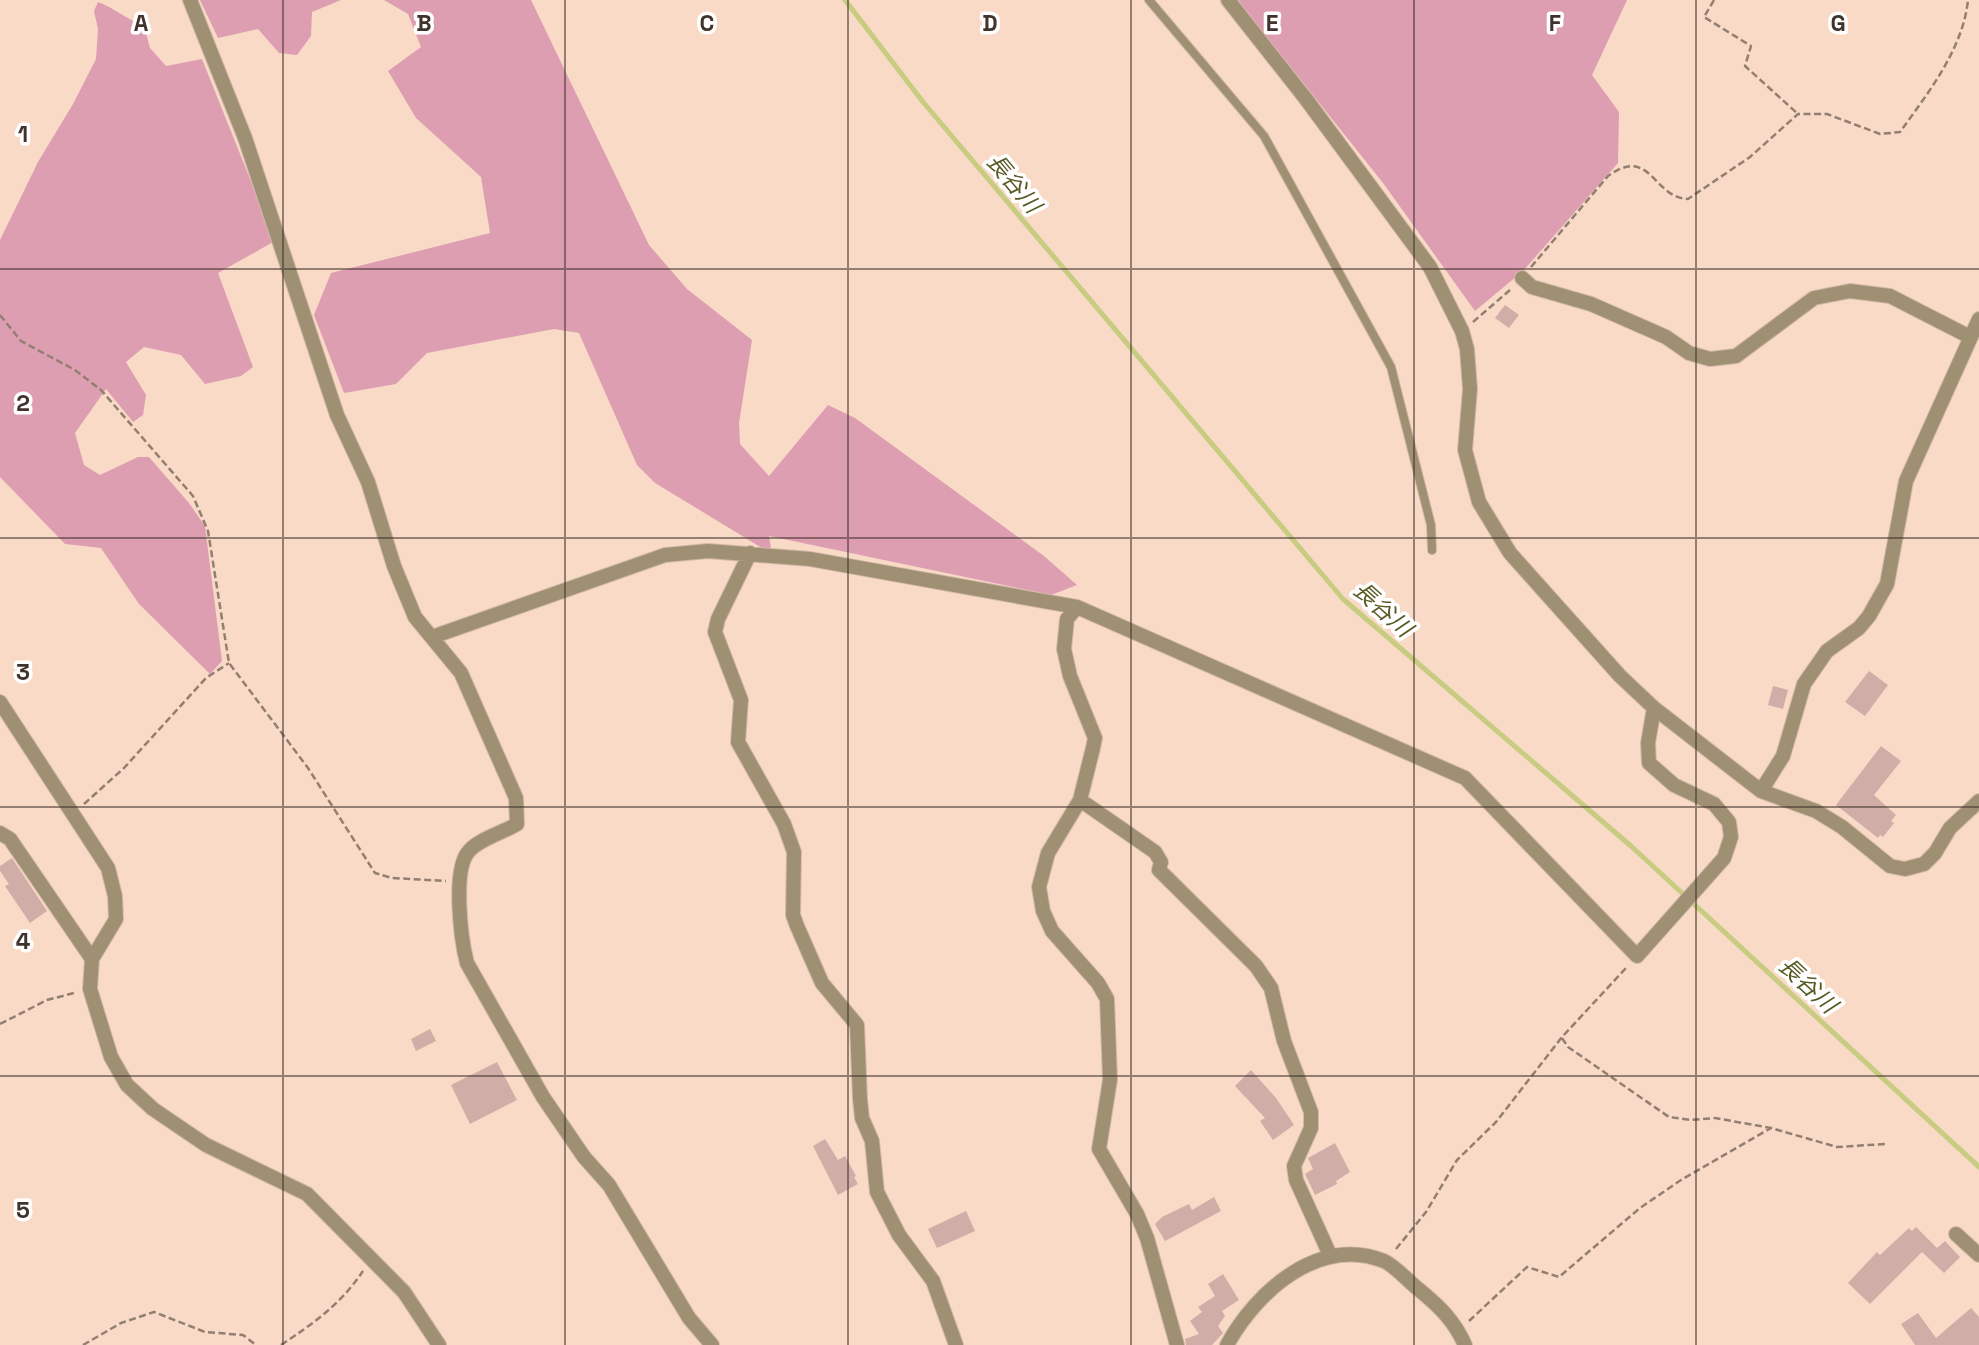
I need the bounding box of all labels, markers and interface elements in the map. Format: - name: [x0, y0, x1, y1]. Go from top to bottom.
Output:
- text: A: [134, 8, 149, 38]
- text: B: [416, 8, 432, 38]
- text: C: [700, 8, 714, 38]
- text: D: [982, 8, 998, 38]
- text: E: [1266, 8, 1278, 38]
- text: F: [1549, 8, 1561, 38]
- text: G: [1830, 8, 1846, 38]
- text: 1: [18, 119, 28, 149]
- water label: 長谷川: [980, 147, 1050, 221]
- text: 2: [16, 388, 30, 418]
- water label: 長谷川: [1347, 575, 1421, 645]
- text: 3: [16, 657, 30, 687]
- text: 4: [16, 926, 31, 956]
- water label: 長谷川: [1773, 951, 1846, 1022]
- text: 5: [16, 1195, 30, 1225]

